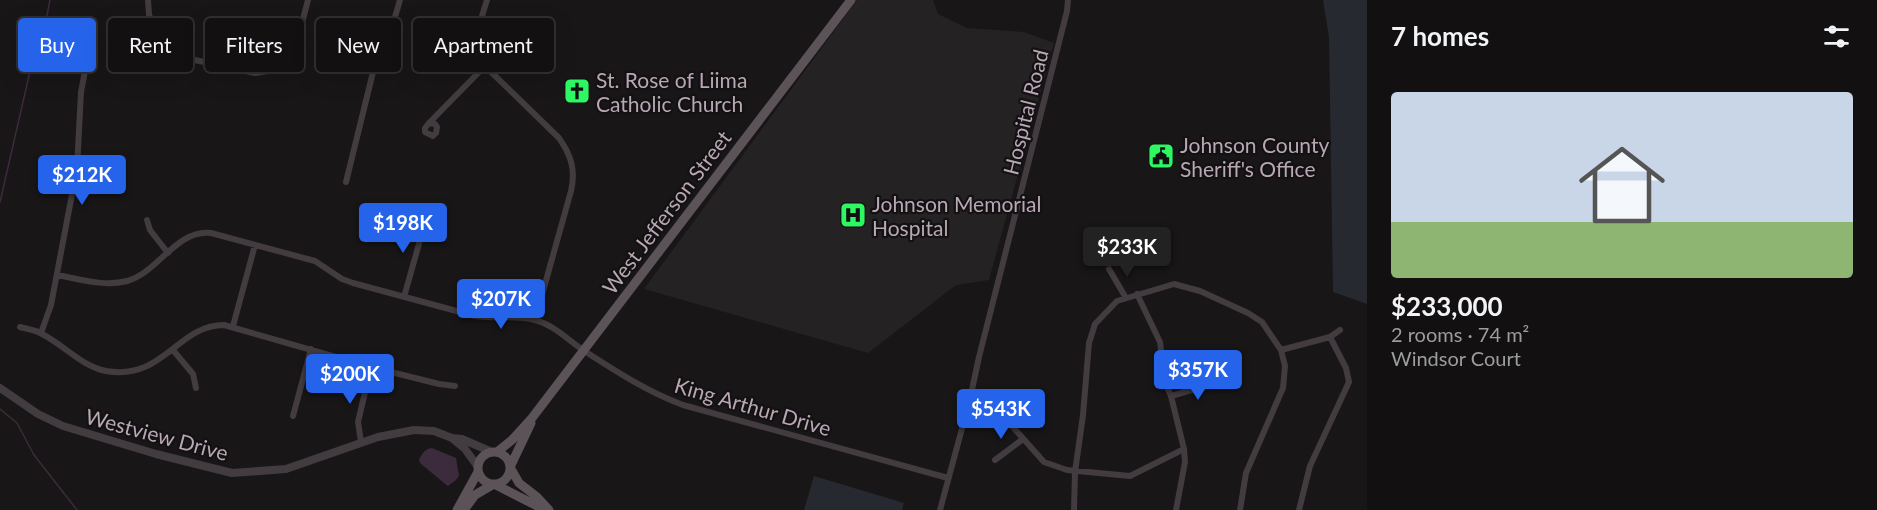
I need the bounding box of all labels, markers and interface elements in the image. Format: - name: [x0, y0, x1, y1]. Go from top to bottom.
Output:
- chip: Buy: [18, 18, 96, 72]
- chip: Rent: [108, 18, 193, 72]
- chip: Filters: [205, 18, 304, 72]
- chip: New: [316, 18, 401, 72]
- chip: Apartment: [413, 18, 554, 72]
- text: 7 homes: [1391, 20, 1489, 52]
- icon: filters: [1820, 20, 1853, 53]
- street label: Hospital Road: [997, 47, 1053, 177]
- place label: St. Rose of Liima Catholic Church: [596, 67, 747, 116]
- church icon: St. Rose of Liima Catholic Church: [562, 76, 592, 106]
- street label: West Jefferson Street: [596, 125, 736, 299]
- icon: home: [1568, 131, 1676, 239]
- place label: Johnson County Sheriff's Office: [1180, 132, 1329, 181]
- public building icon: Johnson County Sheriff's Office: [1146, 141, 1176, 171]
- pin: $212K: [40, 155, 124, 206]
- text: $212K: [52, 162, 112, 186]
- place label: Johnson Memorial Hospital: [872, 191, 1041, 240]
- hospital icon: Johnson Memorial Hospital: [838, 200, 868, 230]
- pin: $198K: [361, 203, 445, 254]
- text: $198K: [373, 210, 433, 234]
- pin: $233K: [1085, 227, 1169, 278]
- text: $233K: [1097, 234, 1157, 258]
- pin: $207K: [459, 279, 543, 330]
- text: $207K: [471, 286, 531, 310]
- text: $233,000: [1391, 290, 1503, 322]
- text: 2 rooms · 74 m²: [1391, 322, 1529, 346]
- text: Windsor Court: [1391, 346, 1521, 370]
- pin: $357K: [1156, 350, 1240, 401]
- pin: $200K: [308, 354, 392, 405]
- text: $357K: [1168, 357, 1228, 381]
- text: $200K: [320, 361, 380, 385]
- street label: King Arthur Drive: [672, 372, 834, 440]
- pin: $543K: [959, 389, 1043, 440]
- text: $543K: [971, 396, 1031, 420]
- street label: Westview Drive: [83, 403, 231, 465]

